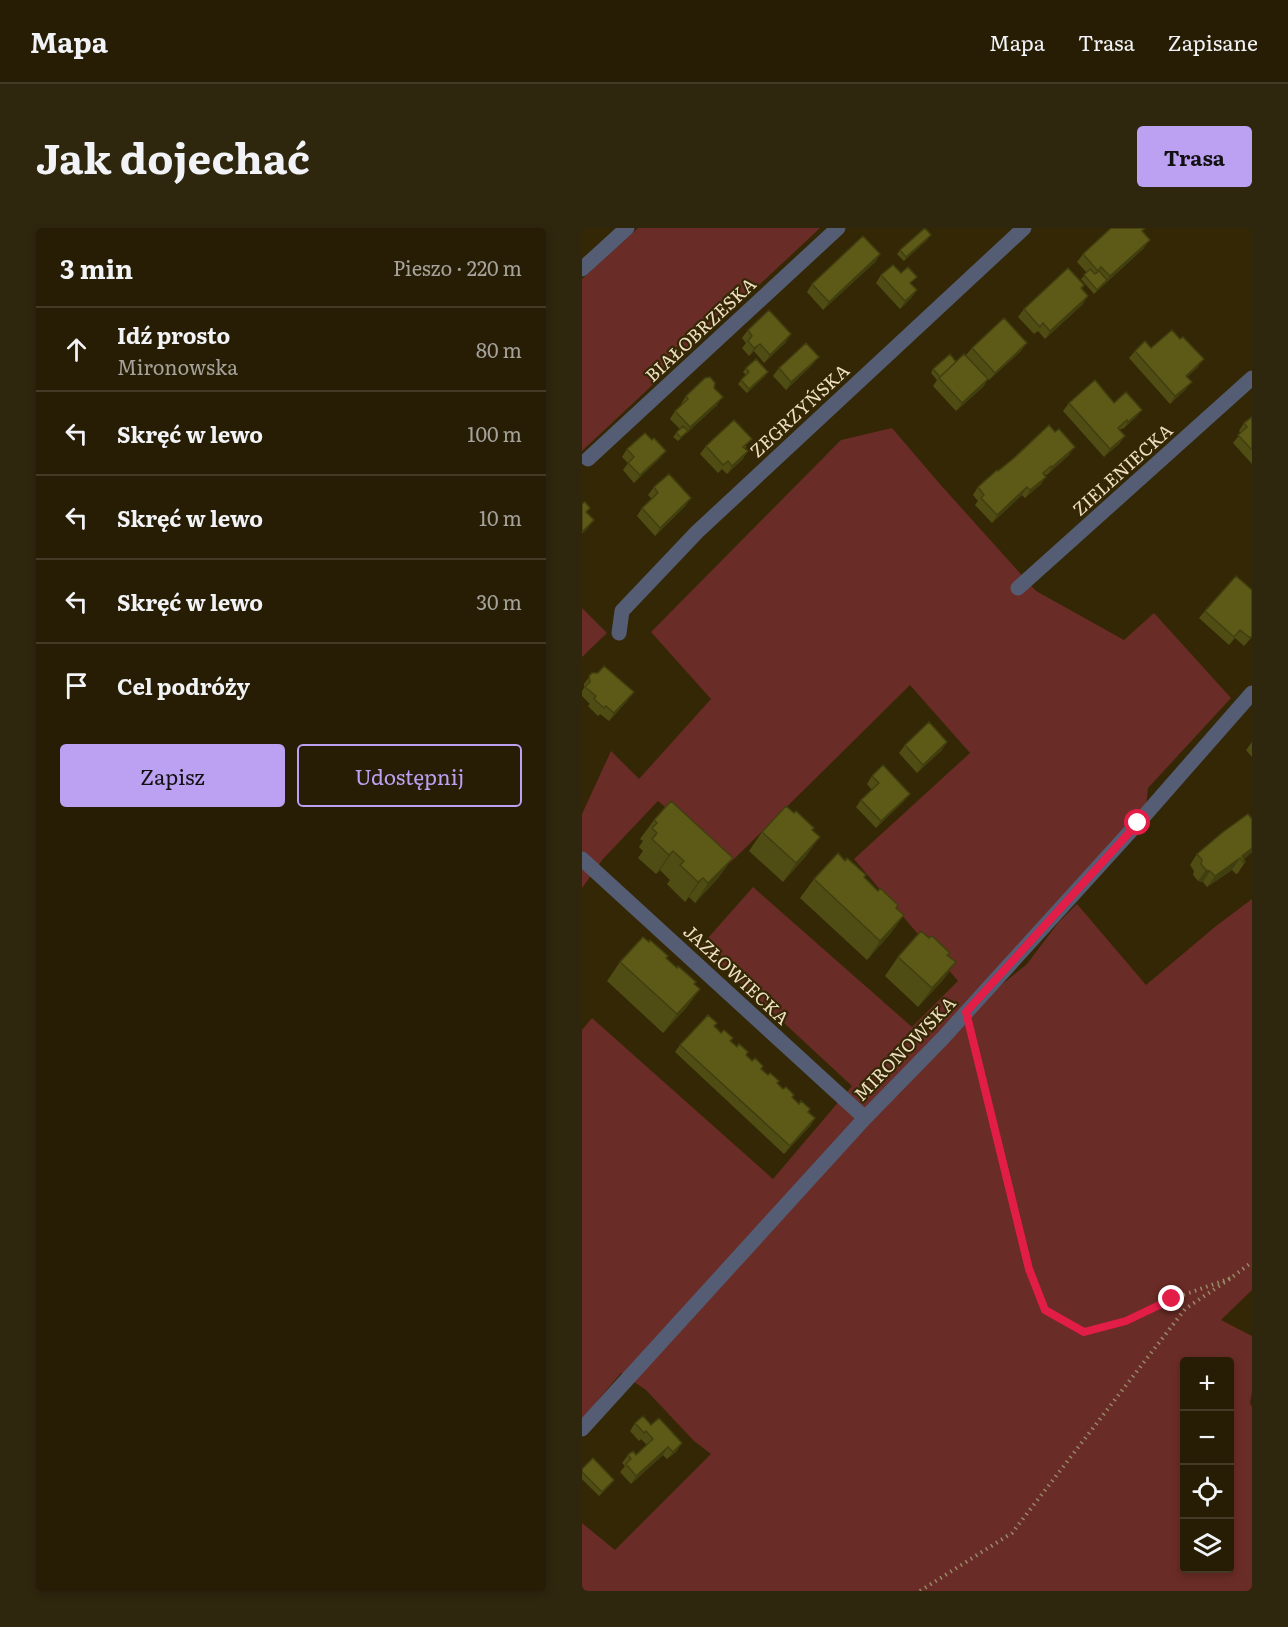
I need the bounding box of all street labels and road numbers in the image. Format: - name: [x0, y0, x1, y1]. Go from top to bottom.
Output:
- street label: BIAŁOBRZESKA: [638, 270, 762, 388]
- street label: ZEGRZYŃSKA: [743, 357, 855, 463]
- street label: ZIELENIECKA: [1066, 417, 1178, 521]
- street label: JAZŁOWIECKA: [678, 918, 796, 1030]
- street label: MIRONOWSKA: [847, 990, 961, 1106]

